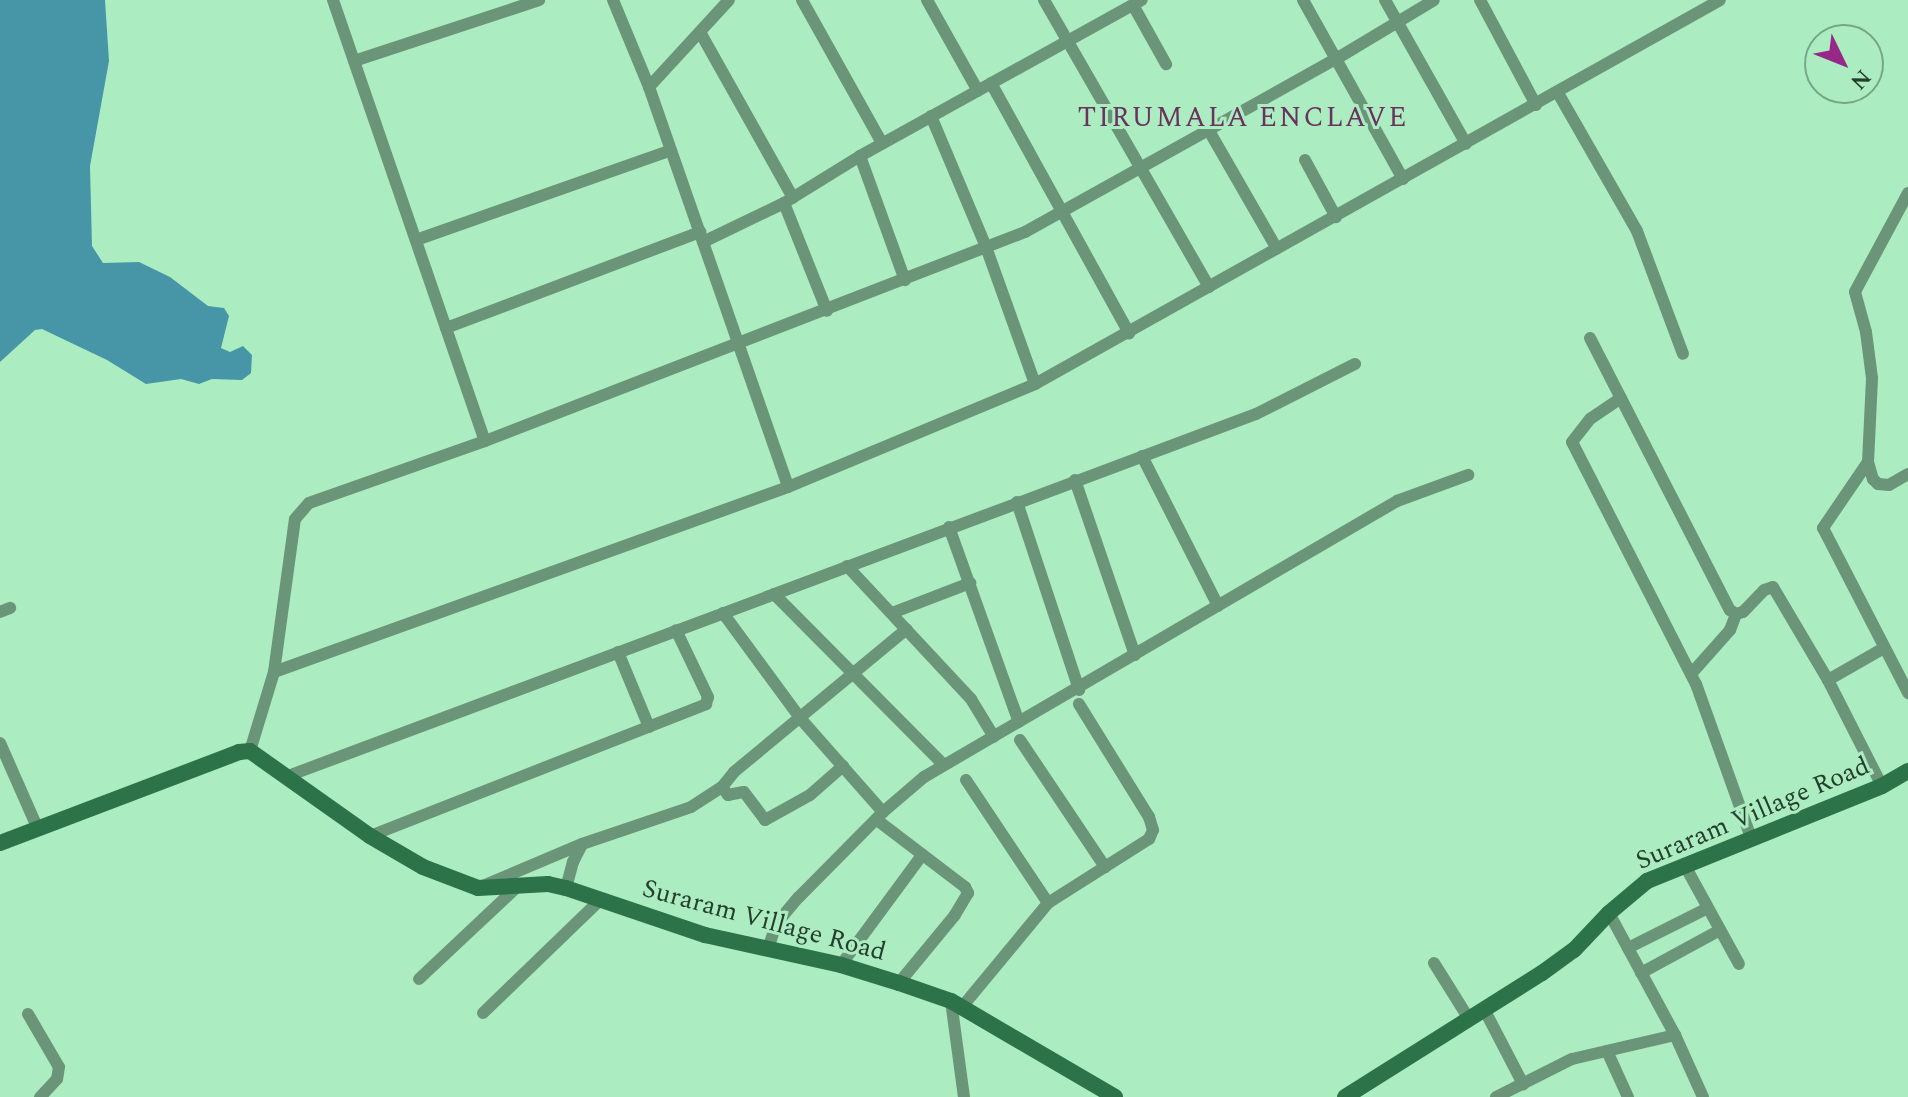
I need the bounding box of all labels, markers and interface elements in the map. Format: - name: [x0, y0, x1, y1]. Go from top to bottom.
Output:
- north arrow: [1804, 24, 1884, 104]
- text: N: [1842, 62, 1879, 97]
- district label: TIRUMALA ENCLAVE: [1077, 101, 1409, 135]
- street label: Suraram Village Road: [1632, 751, 1874, 877]
- street label: Suraram Village Road: [639, 873, 889, 969]

